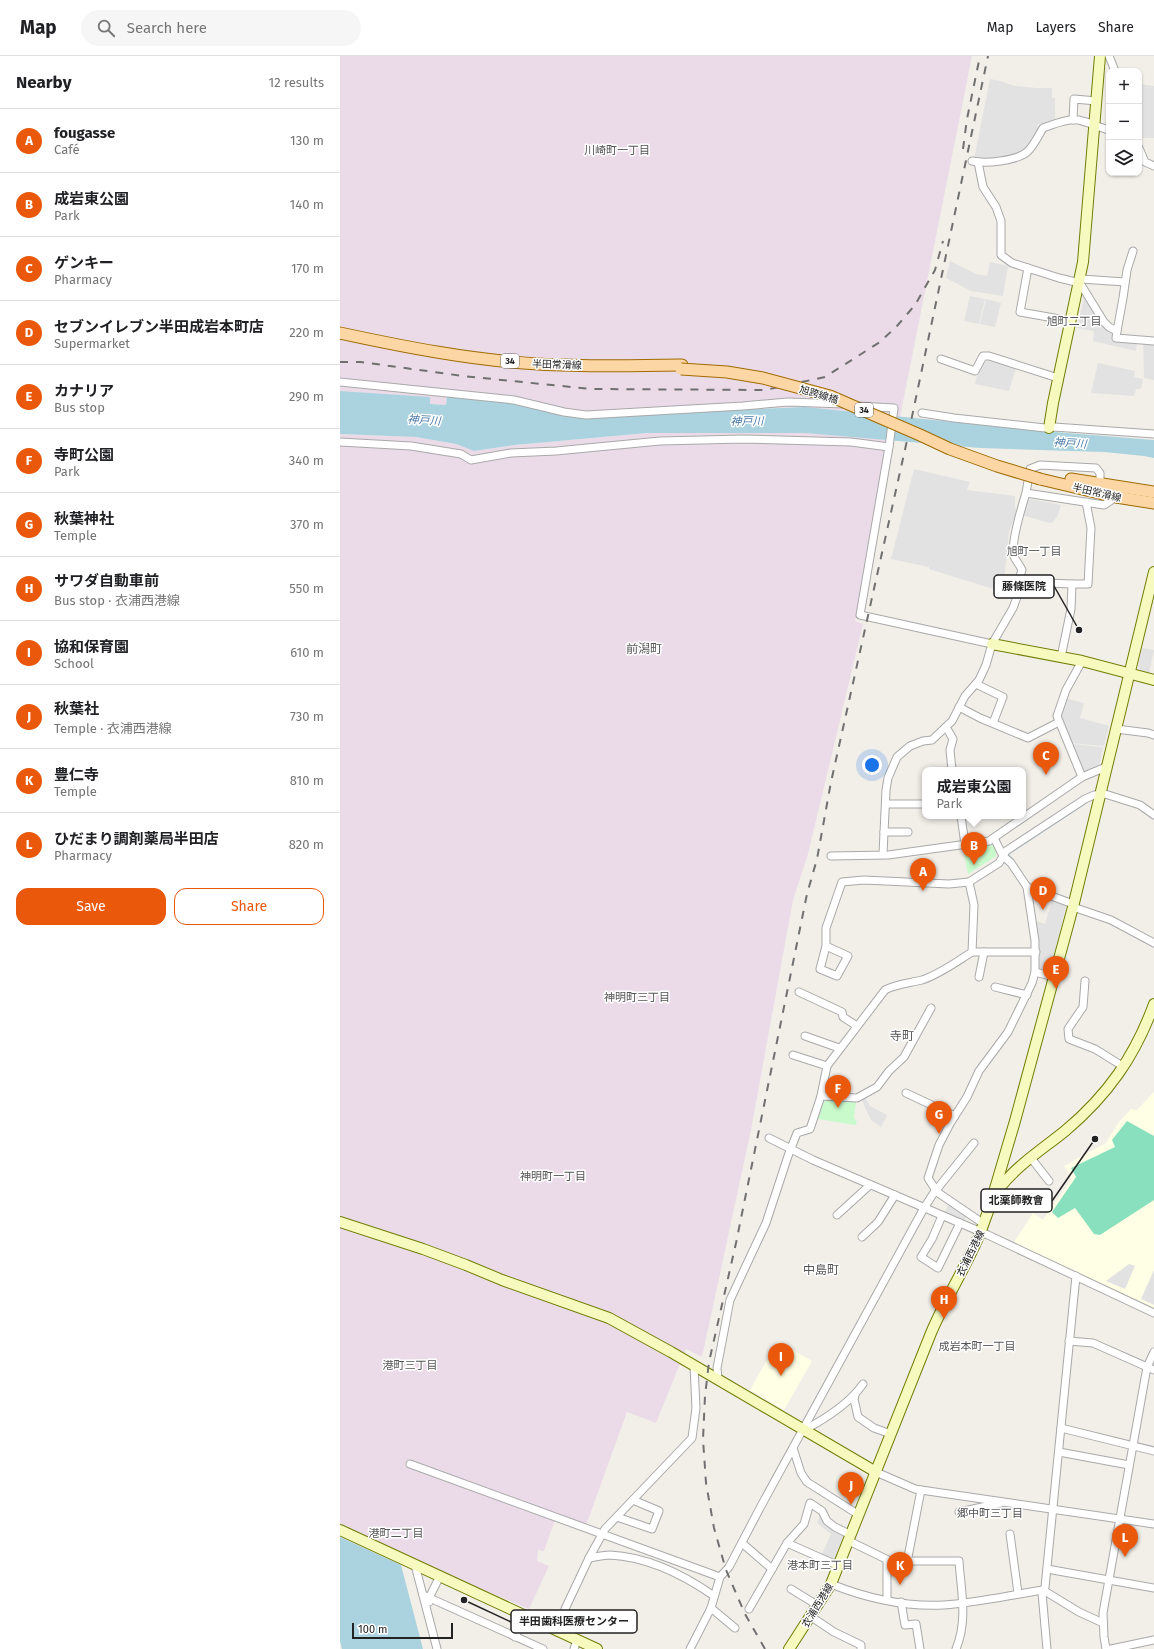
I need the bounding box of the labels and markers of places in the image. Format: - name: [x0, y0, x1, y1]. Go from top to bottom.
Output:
- callout: 藤條医院: [994, 575, 1054, 598]
- pin: C: [1033, 742, 1059, 775]
- pin: B: [961, 832, 987, 865]
- pin: A: [910, 858, 936, 891]
- pin: D: [1030, 877, 1056, 910]
- pin: E: [1043, 956, 1069, 989]
- pin: F: [825, 1075, 851, 1108]
- pin: G: [926, 1101, 952, 1134]
- callout: 北薬師教會: [981, 1189, 1052, 1212]
- pin: H: [931, 1286, 957, 1319]
- pin: I: [768, 1343, 794, 1376]
- pin: J: [838, 1472, 864, 1505]
- pin: L: [1112, 1524, 1138, 1557]
- pin: K: [887, 1552, 913, 1585]
- callout: 半田歯科医療センター: [511, 1610, 637, 1633]

